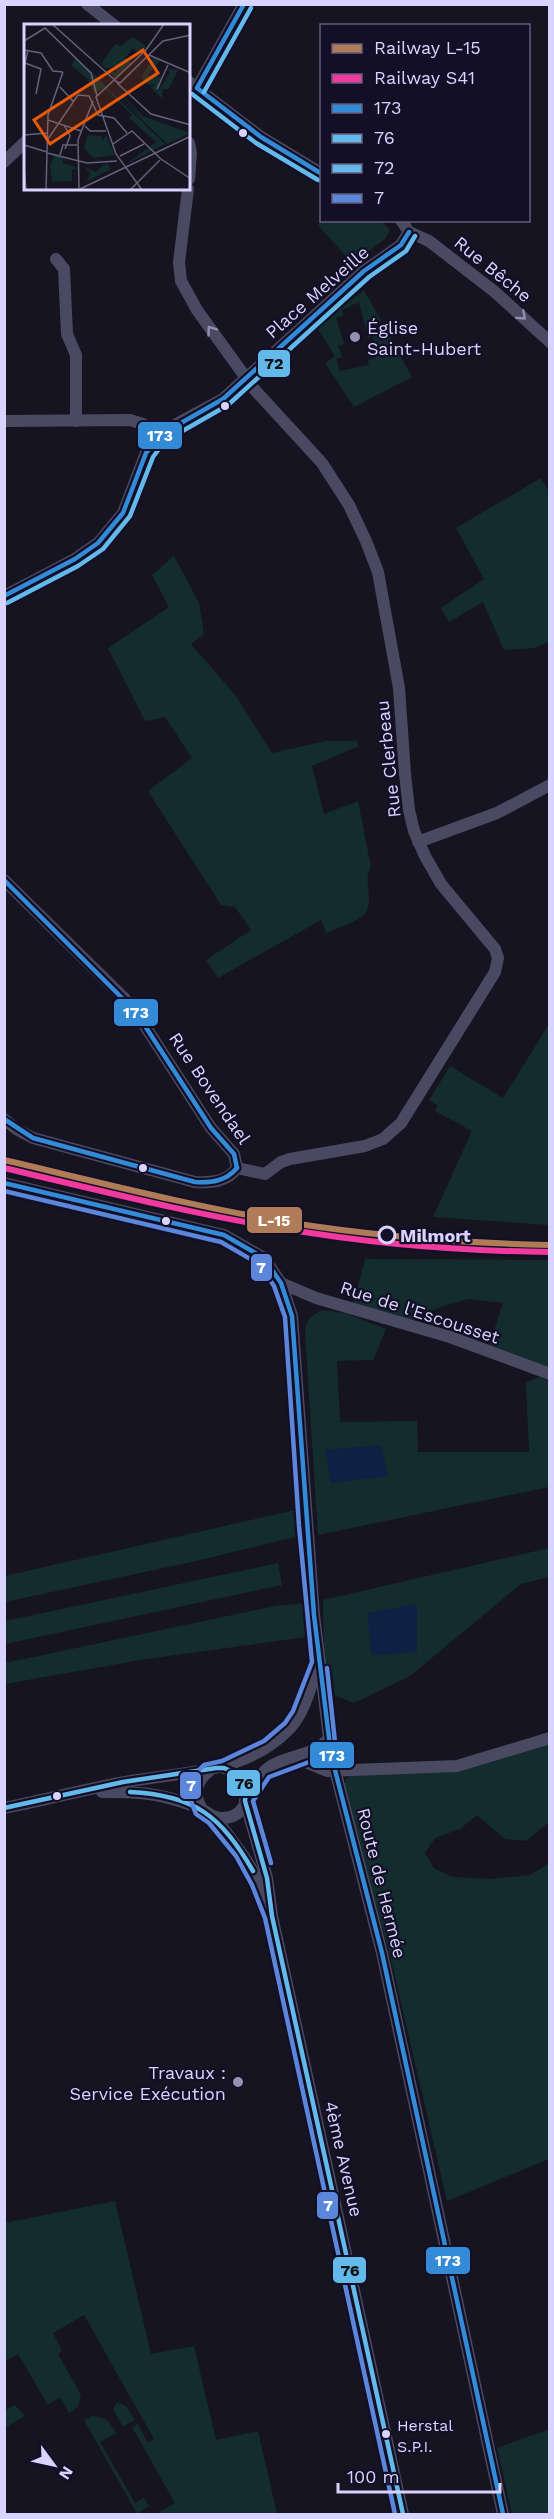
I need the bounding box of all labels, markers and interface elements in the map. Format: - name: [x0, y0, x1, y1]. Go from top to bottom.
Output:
- inset map: [24, 24, 190, 190]
- legend: [320, 24, 530, 222]
- text: Railway L-15: [374, 37, 481, 58]
- text: Railway S41: [374, 67, 475, 88]
- text: 173: [374, 97, 402, 118]
- unlabelled marker: [237, 127, 249, 139]
- text: 76: [374, 127, 395, 148]
- text: 72: [374, 157, 395, 178]
- text: 7: [374, 187, 384, 208]
- street label: Rue Bêche: [450, 232, 536, 306]
- street label: Place Melveille: [261, 241, 373, 343]
- one-way arrow: [516, 309, 526, 320]
- place label: Église Saint-Hubert: [367, 317, 482, 359]
- one-way arrow: [207, 326, 218, 337]
- marker: Église Saint-Hubert: [348, 330, 362, 344]
- line badge: 72: [257, 349, 291, 378]
- text: 72: [264, 354, 284, 373]
- unlabelled marker: [219, 400, 231, 412]
- line badge: 173: [137, 421, 183, 450]
- text: 173: [147, 426, 173, 445]
- street label: Rue Clerbeau: [371, 699, 405, 819]
- line badge: 173: [113, 998, 159, 1027]
- text: 173: [123, 1003, 149, 1022]
- street label: Rue Bovendael: [165, 1028, 255, 1148]
- unlabelled marker: [137, 1162, 149, 1174]
- line badge: L-15: [246, 1206, 303, 1234]
- text: L-15: [258, 1211, 290, 1230]
- unlabelled marker: [160, 1215, 172, 1227]
- place label: Milmort: [400, 1225, 471, 1246]
- marker: Milmort: [378, 1226, 396, 1244]
- line badge: 7: [250, 1253, 273, 1282]
- text: 7: [256, 1258, 266, 1277]
- street label: Rue de l'Escousset: [338, 1276, 503, 1348]
- line badge: 173: [309, 1741, 355, 1769]
- text: 173: [319, 1746, 345, 1765]
- line badge: 76: [226, 1769, 261, 1797]
- line badge: 7: [179, 1771, 202, 1800]
- text: 76: [234, 1774, 254, 1793]
- text: 7: [186, 1776, 196, 1795]
- unlabelled marker: [51, 1790, 63, 1802]
- street label: Route de Hermée: [353, 1806, 411, 1960]
- place label: Travaux : Service Exécution: [69, 2062, 226, 2104]
- marker: Travaux : Service Exécution: [231, 2075, 245, 2089]
- street label: 4ème Avenue: [320, 2099, 368, 2219]
- line badge: 7: [316, 2191, 339, 2220]
- text: 7: [323, 2196, 333, 2215]
- line badge: 173: [425, 2246, 471, 2275]
- text: 173: [435, 2251, 461, 2270]
- line badge: 76: [332, 2256, 367, 2284]
- text: 76: [340, 2261, 360, 2280]
- place label: Herstal S.P.I.: [397, 2416, 453, 2456]
- marker: Herstal S.P.I.: [380, 2428, 392, 2440]
- north arrow: [24, 2435, 84, 2495]
- scale bar: [338, 2456, 500, 2494]
- text: N: [55, 2463, 77, 2483]
- text: 100 m: [347, 2466, 400, 2487]

